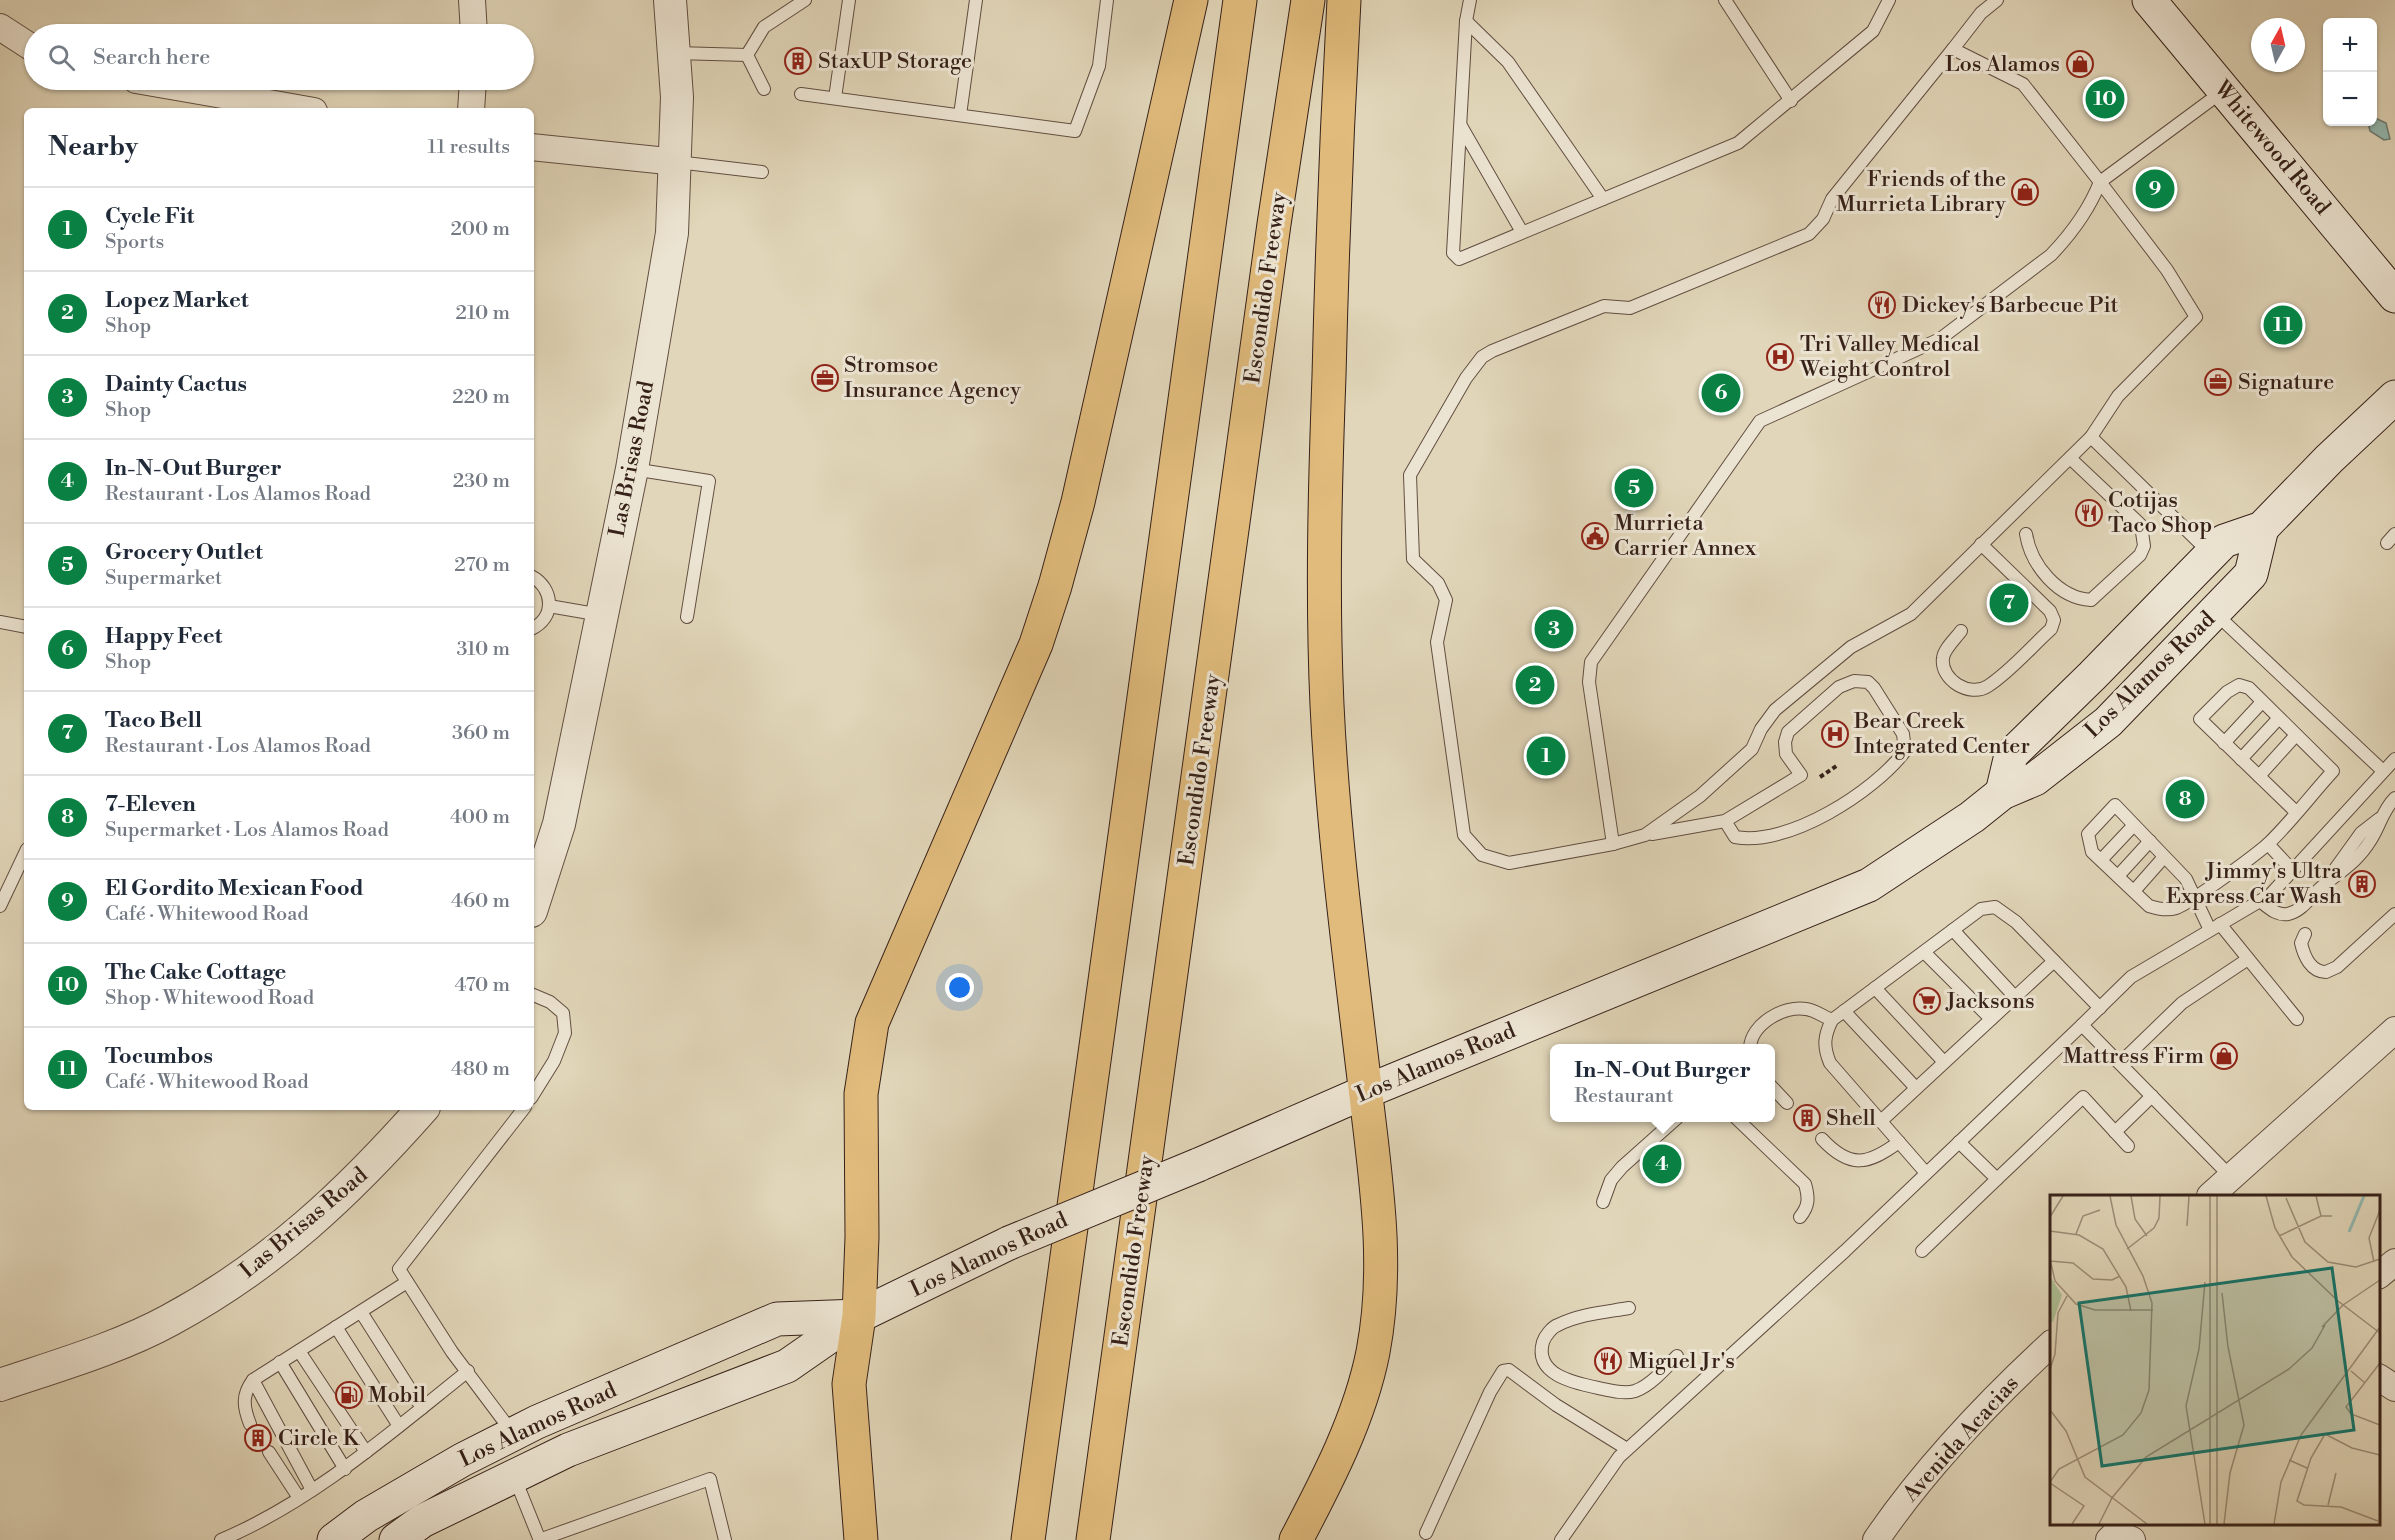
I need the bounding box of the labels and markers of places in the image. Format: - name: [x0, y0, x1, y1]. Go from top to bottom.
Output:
- building icon: StaxUP Storage: [783, 46, 813, 76]
- place label: StaxUP Storage: [818, 48, 972, 75]
- shop icon: Los Alamos: [2065, 49, 2095, 79]
- place label: Los Alamos: [1945, 51, 2060, 78]
- pin: 10: [2086, 76, 2124, 122]
- place label: Friends of the Murrieta Library: [1836, 166, 2006, 218]
- pin: 9: [2136, 166, 2174, 212]
- shop icon: Friends of the Murrieta Library: [2010, 177, 2040, 207]
- restaurant icon: Dickey's Barbecue Pit: [1867, 290, 1897, 320]
- place label: Dickey's Barbecue Pit: [1902, 292, 2118, 319]
- pin: 11: [2264, 302, 2302, 348]
- place label: Tri Valley Medical Weight Control: [1799, 331, 1980, 383]
- hospital icon: Tri Valley Medical Weight Control: [1765, 342, 1795, 372]
- place label: Stromsoe Insurance Agency: [844, 352, 1021, 404]
- office icon: Stromsoe Insurance Agency: [810, 363, 840, 393]
- office icon: Signature: [2203, 367, 2233, 397]
- place label: Signature: [2238, 369, 2334, 396]
- pin: 6: [1702, 370, 1740, 416]
- pin: 5: [1614, 466, 1654, 510]
- place label: Cotijas Taco Shop: [2108, 487, 2212, 539]
- restaurant icon: Cotijas Taco Shop: [2074, 498, 2104, 528]
- place label: Murrieta Carrier Annex: [1614, 510, 1757, 562]
- public building icon: Murrieta Carrier Annex: [1580, 521, 1610, 551]
- pin: 7: [1990, 580, 2028, 626]
- pin: 3: [1534, 606, 1574, 652]
- pin: 2: [1516, 662, 1555, 708]
- place label: Bear Creek Integrated Center: [1853, 708, 2030, 760]
- hospital icon: Bear Creek Integrated Center: [1820, 719, 1850, 749]
- pin: 1: [1526, 734, 1566, 778]
- pin: 8: [2166, 776, 2204, 822]
- place label: Jimmy's Ultra Express Car Wash: [2166, 858, 2343, 910]
- building icon: Jimmy's Ultra Express Car Wash: [2347, 869, 2377, 899]
- supermarket icon: Jacksons: [1912, 986, 1942, 1016]
- place label: Jacksons: [1945, 988, 2035, 1015]
- shop icon: Mattress Firm: [2209, 1041, 2239, 1071]
- place label: Mattress Firm: [2063, 1043, 2204, 1070]
- building icon: Shell: [1792, 1103, 1822, 1133]
- place label: Shell: [1826, 1105, 1876, 1132]
- pin: 4: [1642, 1142, 1682, 1186]
- restaurant icon: Miguel Jr's: [1593, 1346, 1623, 1376]
- place label: Miguel Jr's: [1628, 1348, 1735, 1375]
- fuel station icon: Mobil: [334, 1380, 364, 1410]
- place label: Mobil: [368, 1382, 427, 1409]
- building icon: Circle K: [243, 1423, 273, 1453]
- place label: Circle K: [278, 1425, 361, 1452]

